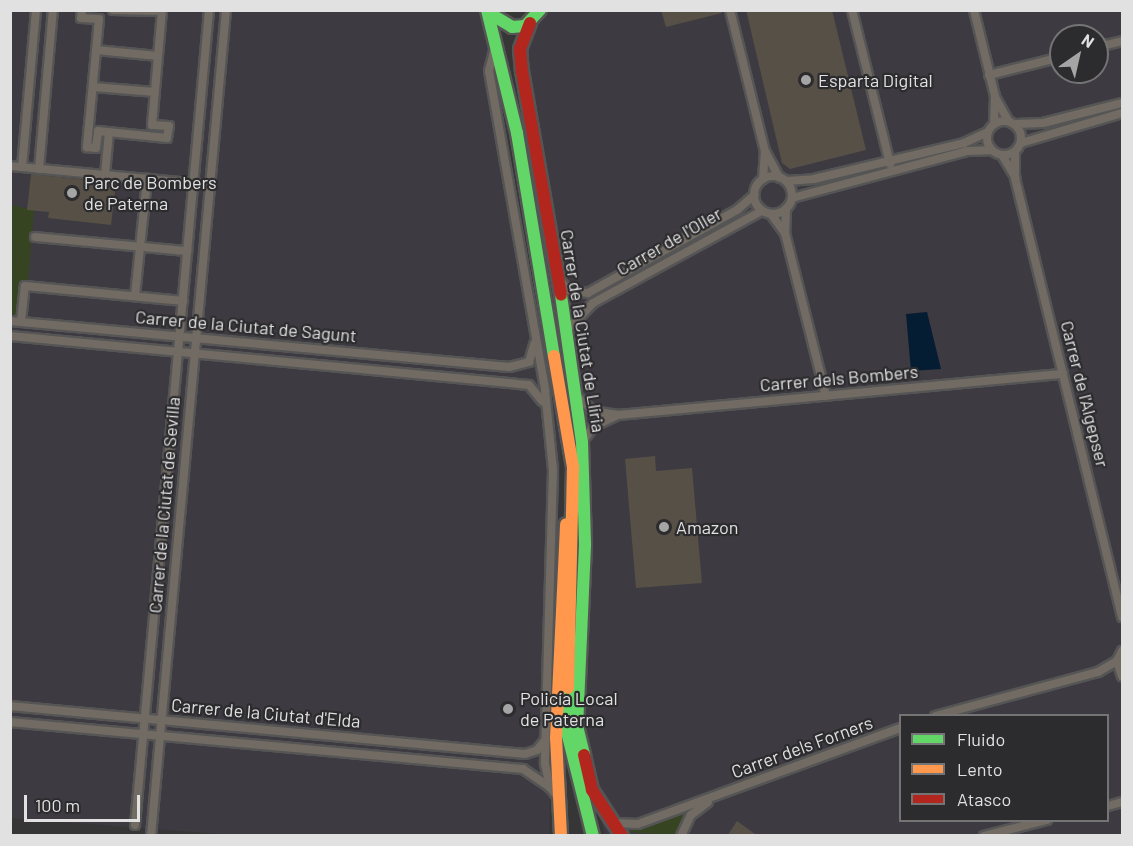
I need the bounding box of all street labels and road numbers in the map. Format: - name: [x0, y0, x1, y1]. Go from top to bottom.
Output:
- street label: Carrer de l'Oller: [613, 202, 725, 280]
- street label: Carrer de la Ciutat de Llíria: [556, 228, 610, 434]
- street label: Carrer de la Ciutat de Sagunt: [135, 306, 357, 346]
- street label: Carrer de l'Algepser: [1056, 318, 1114, 470]
- street label: Carrer dels Bombers: [759, 360, 919, 396]
- street label: Carrer de la Ciutat de Sevilla: [144, 396, 184, 614]
- street label: Carrer de la Ciutat d'Elda: [170, 694, 362, 732]
- street label: Carrer dels Forners: [728, 711, 876, 783]

